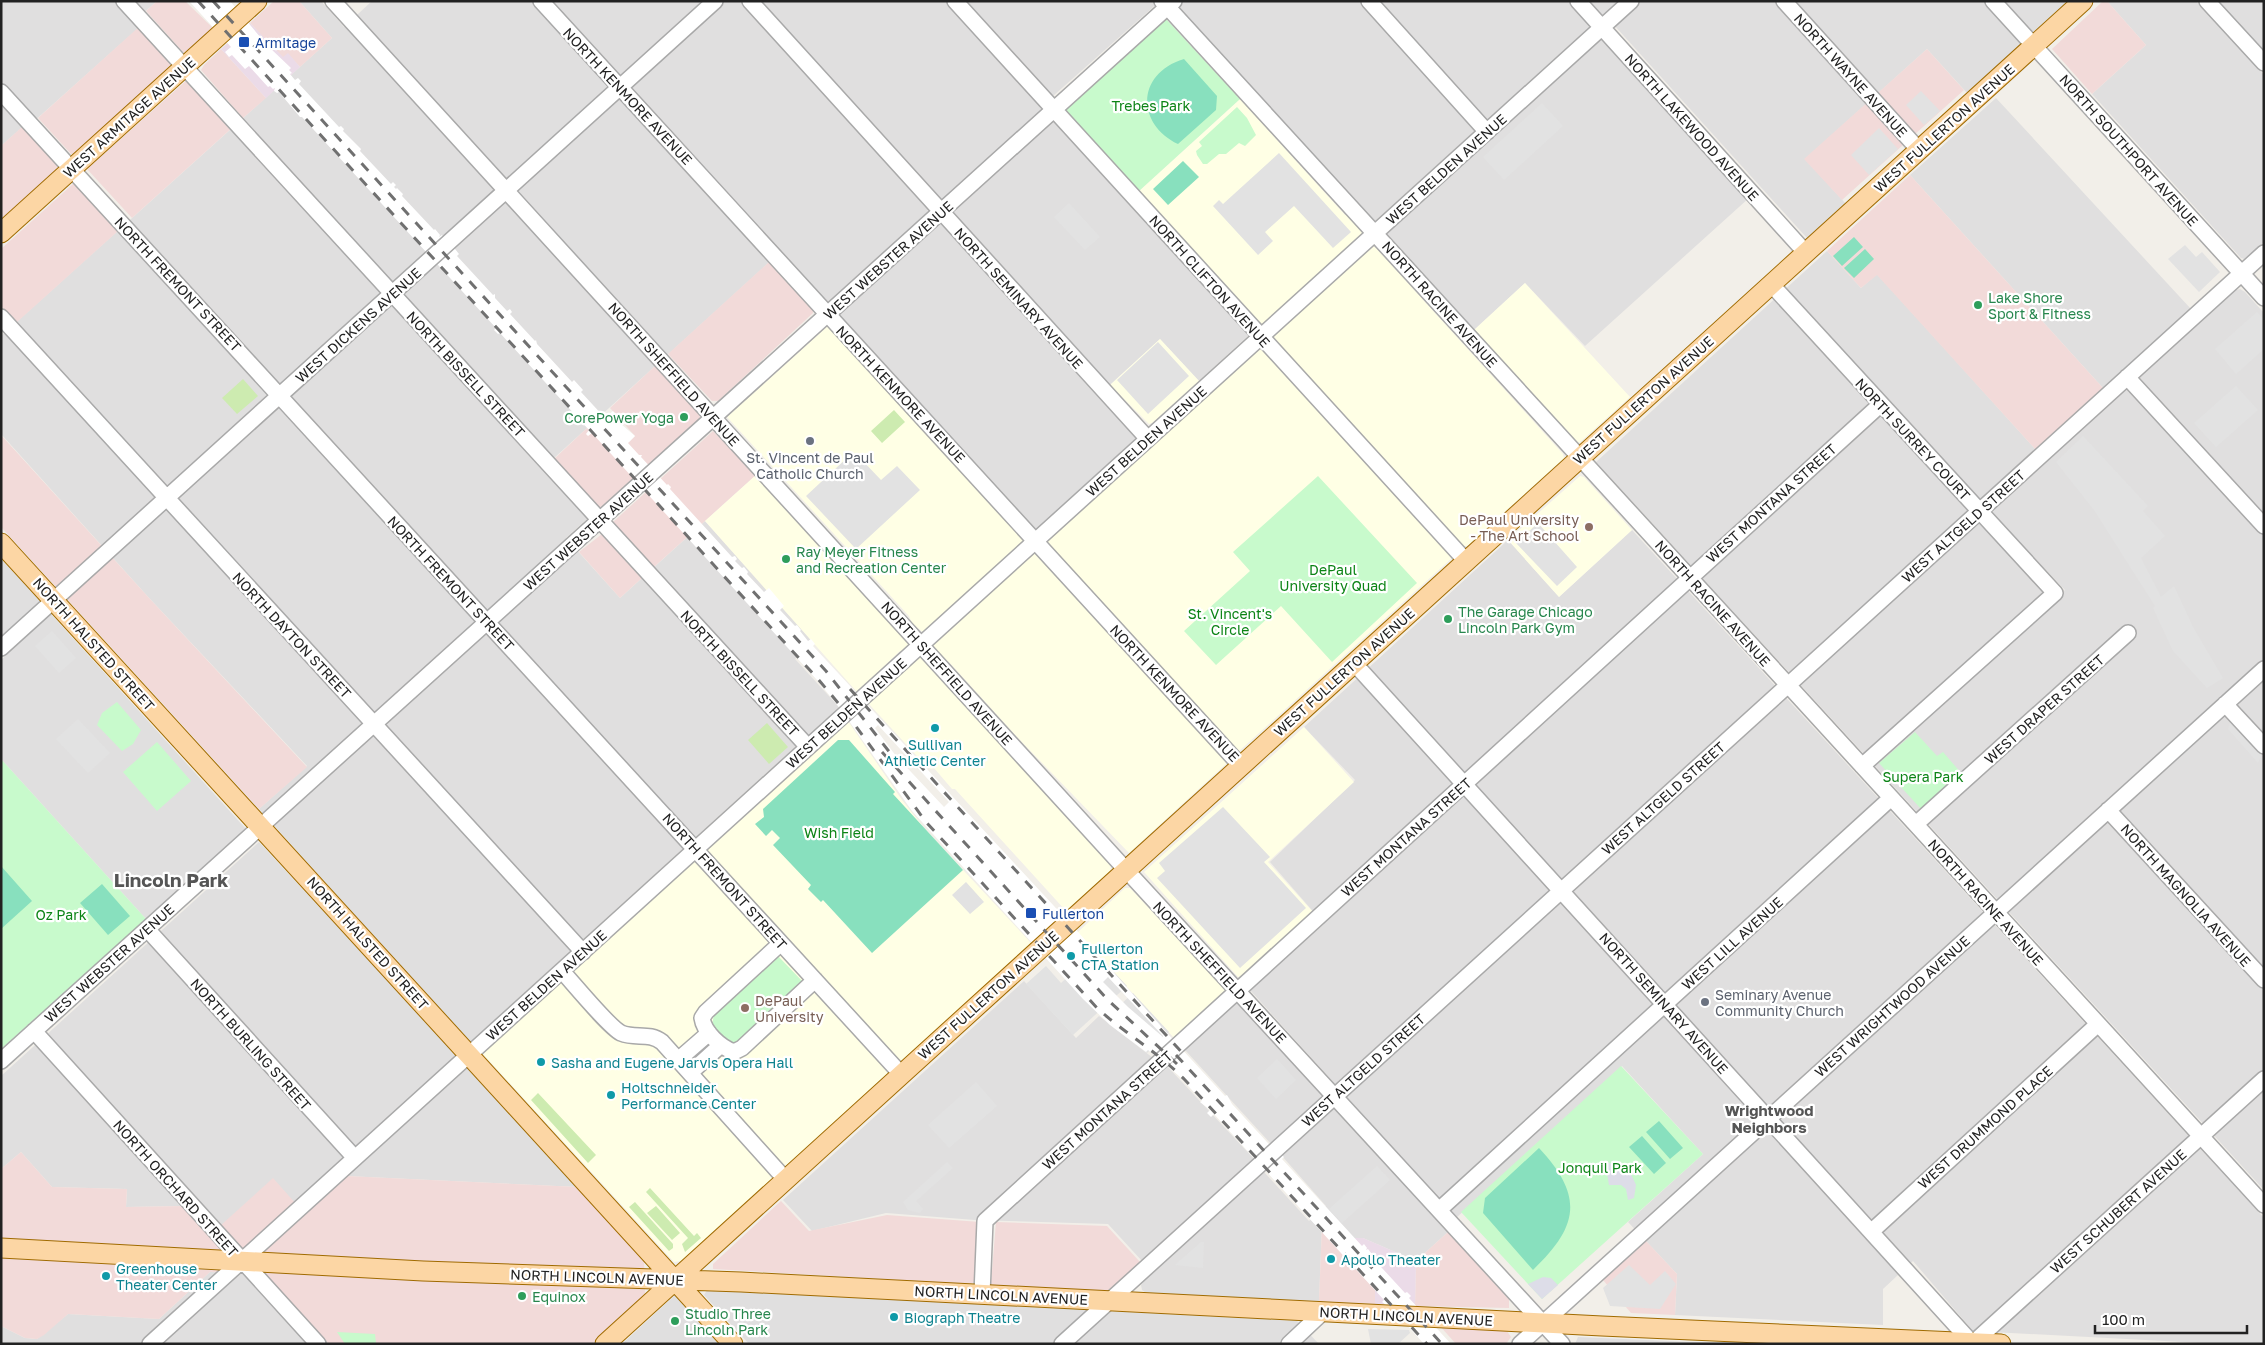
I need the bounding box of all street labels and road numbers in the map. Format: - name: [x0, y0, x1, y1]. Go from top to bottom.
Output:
- street label: NORTH WAYNE AVENUE: [1791, 10, 1911, 140]
- street label: NORTH KENMORE AVENUE: [560, 24, 696, 168]
- street label: NORTH LAKEWOOD AVENUE: [1621, 50, 1763, 204]
- street label: WEST ARMITAGE AVENUE: [59, 53, 199, 181]
- street label: WEST FULLERTON AVENUE: [1870, 60, 2018, 196]
- street label: NORTH SOUTHPORT AVENUE: [2056, 71, 2202, 229]
- street label: WEST BELDEN AVENUE: [1382, 110, 1510, 228]
- street label: WEST WEBSTER AVENUE: [820, 197, 956, 323]
- street label: NORTH CLIFTON AVENUE: [1146, 211, 1274, 351]
- street label: NORTH FREMONT STREET: [111, 213, 245, 355]
- street label: NORTH SEMINARY AVENUE: [951, 224, 1087, 372]
- street label: NORTH RACINE AVENUE: [1379, 237, 1501, 371]
- street label: WEST DICKENS AVENUE: [292, 264, 424, 386]
- street label: NORTH SHEFFIELD AVENUE: [605, 299, 743, 449]
- street label: NORTH BISSELL STREET: [403, 308, 529, 441]
- street label: NORTH KENMORE AVENUE: [833, 322, 969, 466]
- street label: WEST FULLERTON AVENUE: [1569, 332, 1717, 468]
- street label: NORTH SURREY COURT: [1852, 374, 1974, 504]
- street label: WEST BELDEN AVENUE: [1082, 382, 1210, 500]
- street label: WEST MONTANA STREET: [1702, 440, 1840, 566]
- street label: WEST ALTGELD STREET: [1898, 466, 2028, 586]
- street label: WEST WEBSTER AVENUE: [520, 468, 656, 594]
- street label: NORTH FREMONT STREET: [384, 512, 518, 654]
- street label: NORTH RACINE AVENUE: [1652, 536, 1774, 670]
- street label: NORTH DAYTON STREET: [229, 569, 355, 702]
- street label: NORTH HALSTED STREET: [30, 574, 158, 714]
- street label: NORTH SHEFFIELD AVENUE: [878, 598, 1016, 748]
- street label: WEST FULLERTON AVENUE: [1270, 604, 1418, 740]
- street label: NORTH BISSELL STREET: [677, 607, 803, 740]
- street label: NORTH KENMORE AVENUE: [1107, 621, 1243, 765]
- street label: WEST DRAPER STREET: [1981, 651, 2108, 767]
- street label: WEST BELDEN AVENUE: [782, 654, 910, 772]
- street label: WEST ALTGELD STREET: [1598, 738, 1728, 858]
- street label: WEST MONTANA STREET: [1337, 774, 1475, 900]
- street label: NORTH FREMONT STREET: [659, 809, 791, 953]
- street label: NORTH MAGNOLIA AVENUE: [2117, 820, 2255, 970]
- street label: NORTH RACINE AVENUE: [1925, 835, 2047, 969]
- street label: NORTH HALSTED STREET: [304, 873, 432, 1013]
- street label: WEST LILL AVENUE: [1678, 893, 1786, 993]
- street label: NORTH SHEFFIELD AVENUE: [1150, 898, 1290, 1046]
- street label: WEST WEBSTER AVENUE: [41, 900, 177, 1026]
- street label: WEST BELDEN AVENUE: [482, 926, 610, 1044]
- street label: WEST FULLERTON AVENUE: [914, 927, 1062, 1063]
- street label: NORTH SEMINARY AVENUE: [1596, 929, 1732, 1077]
- street label: WEST WRIGHTWOOD AVENUE: [1811, 932, 1973, 1080]
- street label: NORTH BURLING STREET: [187, 975, 315, 1114]
- street label: WEST ALTGELD STREET: [1298, 1010, 1428, 1130]
- street label: WEST MONTANA STREET: [1038, 1047, 1176, 1173]
- street label: WEST DRUMMOND PLACE: [1914, 1062, 2056, 1192]
- street label: NORTH ORCHARD STREET: [110, 1116, 242, 1260]
- street label: WEST SCHUBERT AVENUE: [2046, 1145, 2190, 1277]
- street label: NORTH LINCOLN AVENUE: [510, 1265, 684, 1289]
- street label: NORTH LINCOLN AVENUE: [914, 1282, 1088, 1308]
- street label: NORTH LINCOLN AVENUE: [1319, 1303, 1493, 1329]

